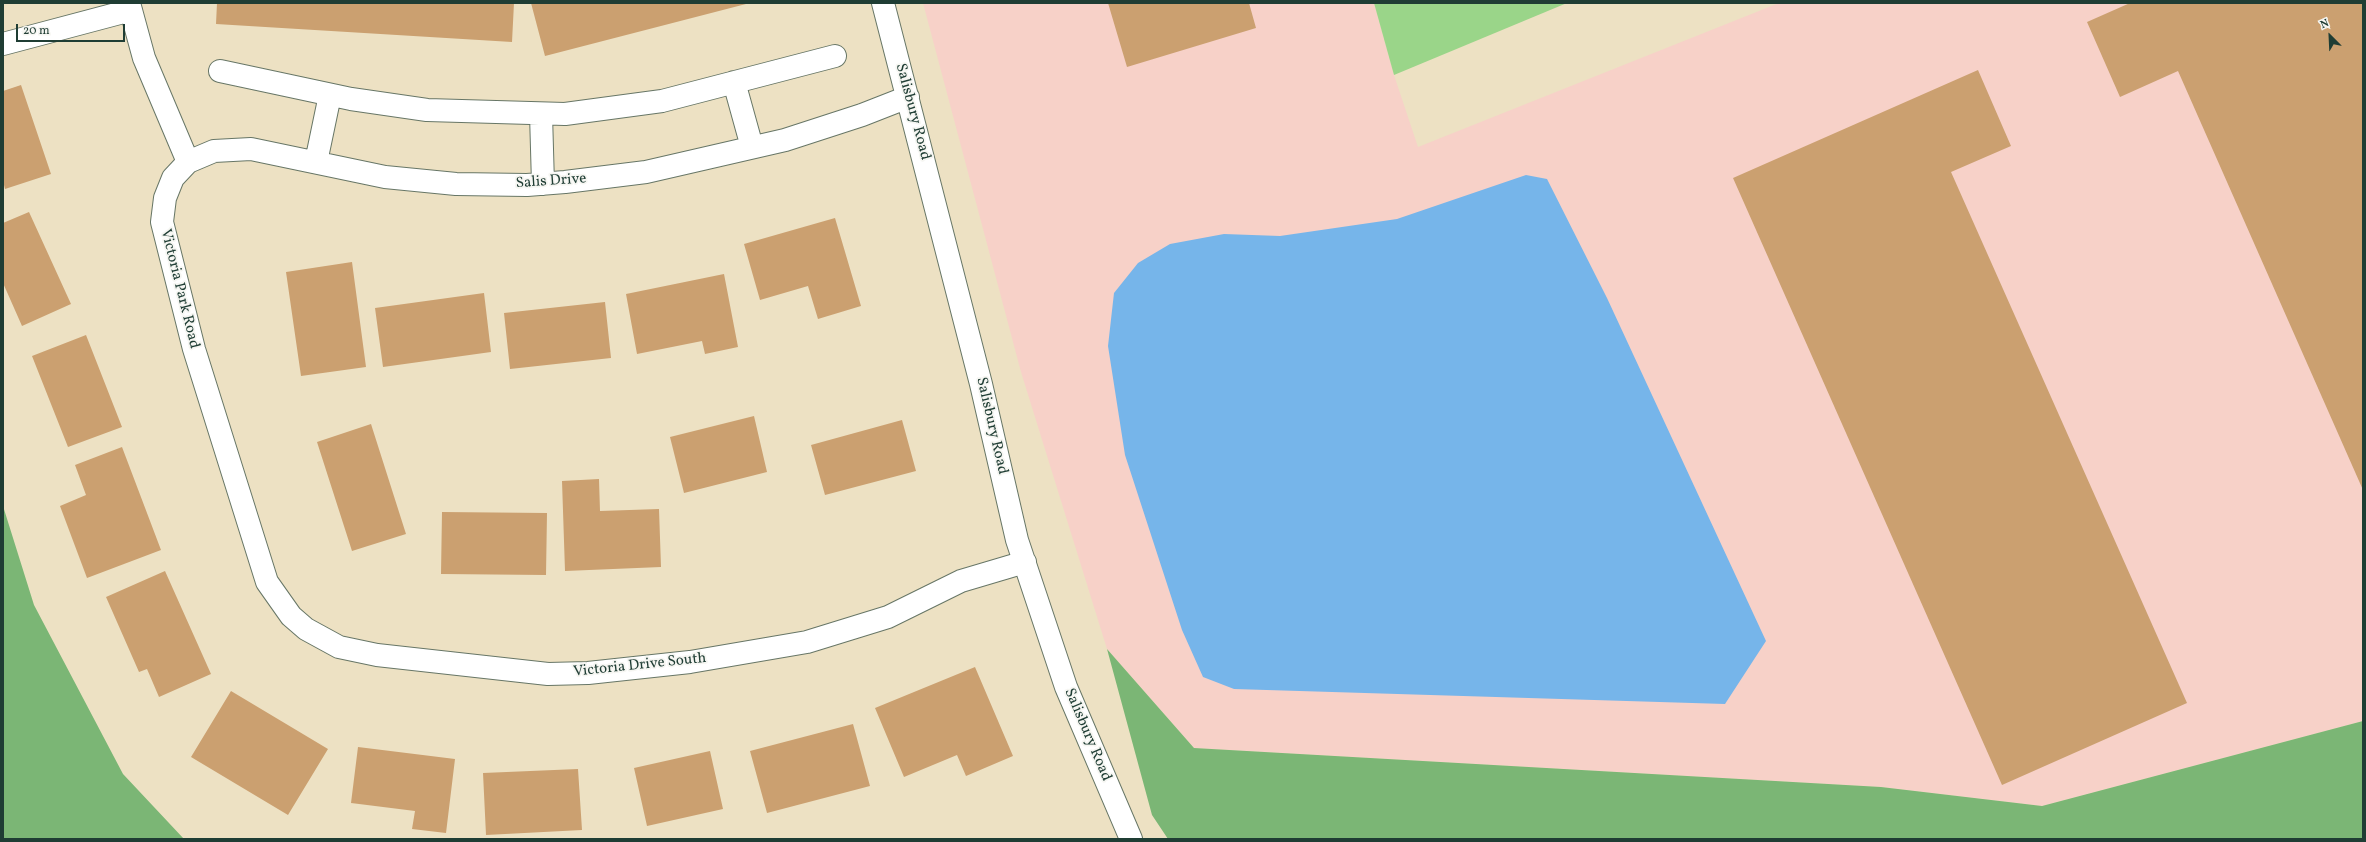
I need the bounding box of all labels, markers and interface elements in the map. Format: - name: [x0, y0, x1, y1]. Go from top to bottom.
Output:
- scale bar: [18, 16, 127, 42]
- north arrow: [2310, 16, 2350, 56]
- text: N: [2318, 16, 2332, 33]
- text: 20 m: [23, 23, 50, 39]
- street label: Salisbury Road: [890, 62, 934, 162]
- street label: Salis Drive: [515, 171, 587, 193]
- street label: Victoria Park Road: [155, 227, 203, 351]
- street label: Salisbury Road: [971, 376, 1011, 476]
- street label: Victoria Drive South: [573, 650, 707, 682]
- street label: Salisbury Road: [1059, 686, 1115, 784]

